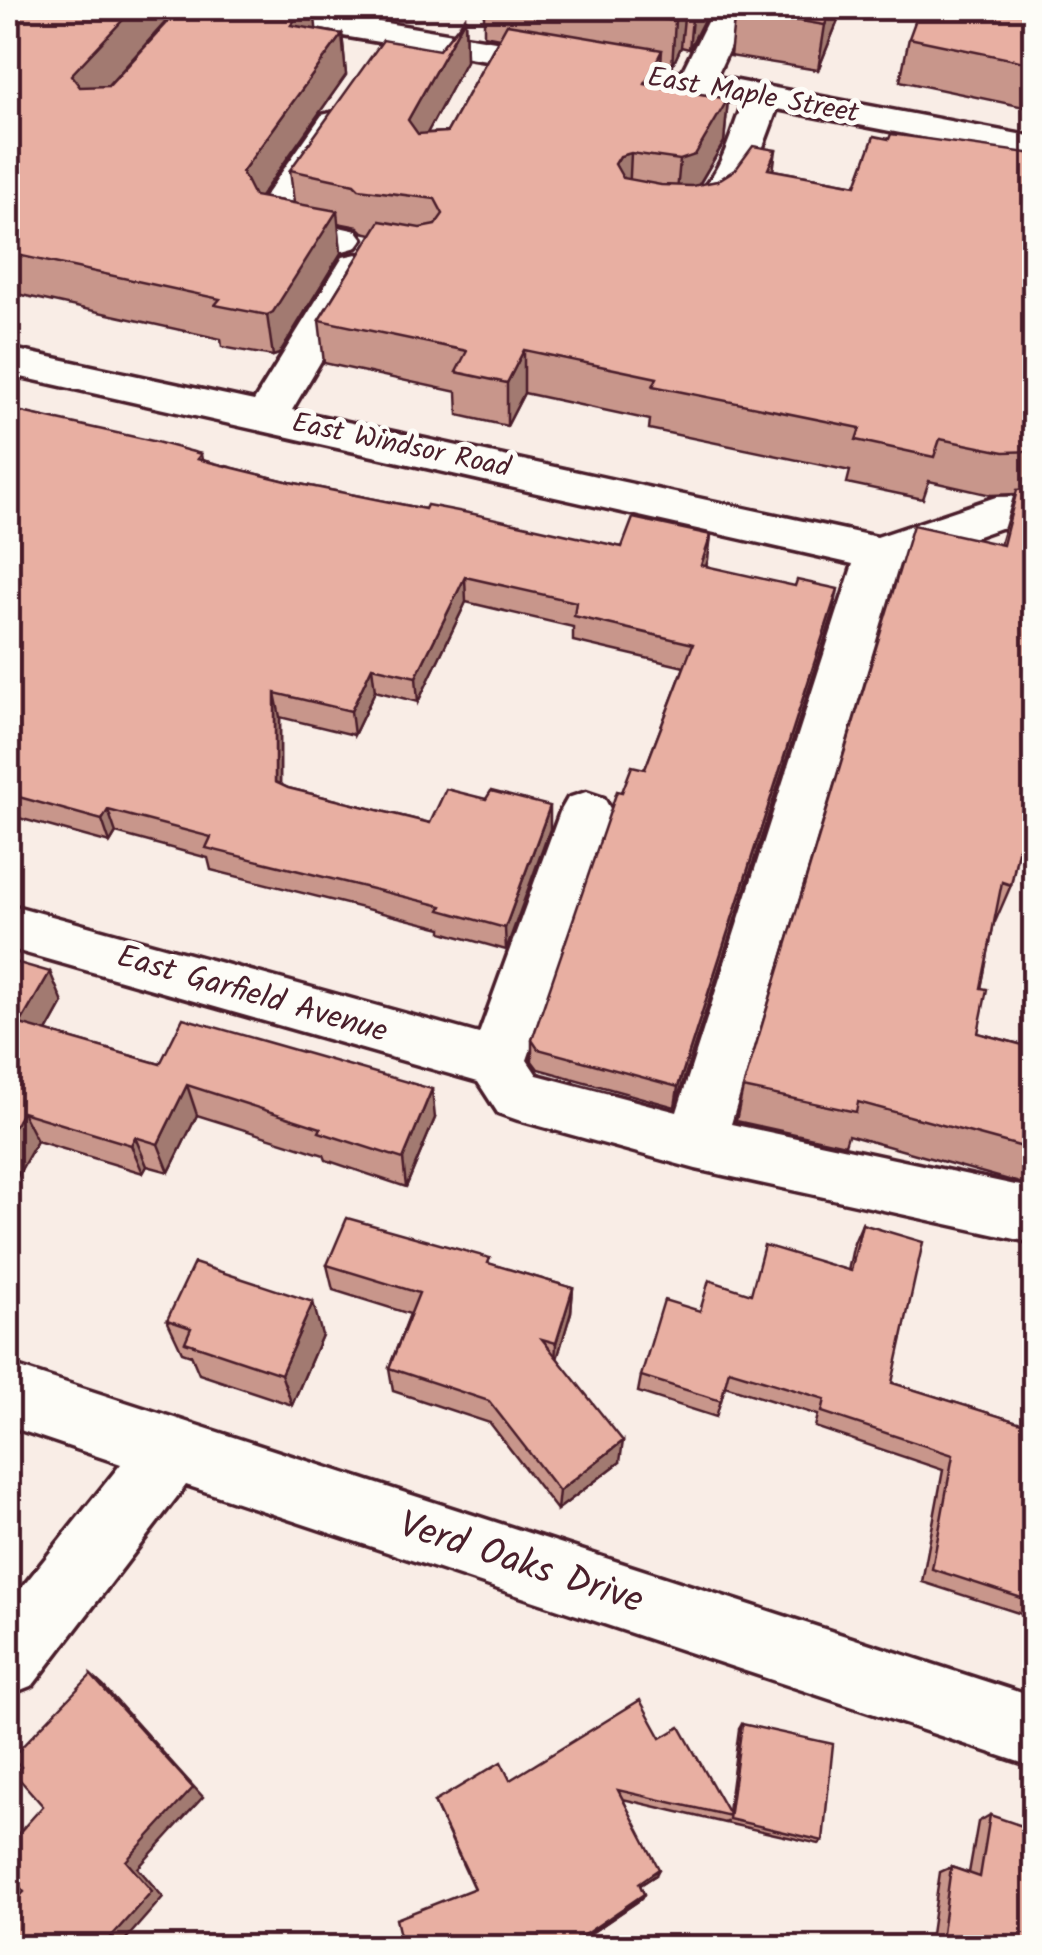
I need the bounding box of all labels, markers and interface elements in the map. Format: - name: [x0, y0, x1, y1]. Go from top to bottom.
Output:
- street label: East Maple Street: [644, 55, 863, 137]
- street label: East Windsor Road: [288, 401, 515, 491]
- street label: East Garfield Avenue: [110, 932, 394, 1058]
- street label: Verd Oaks Drive: [391, 1496, 651, 1632]

